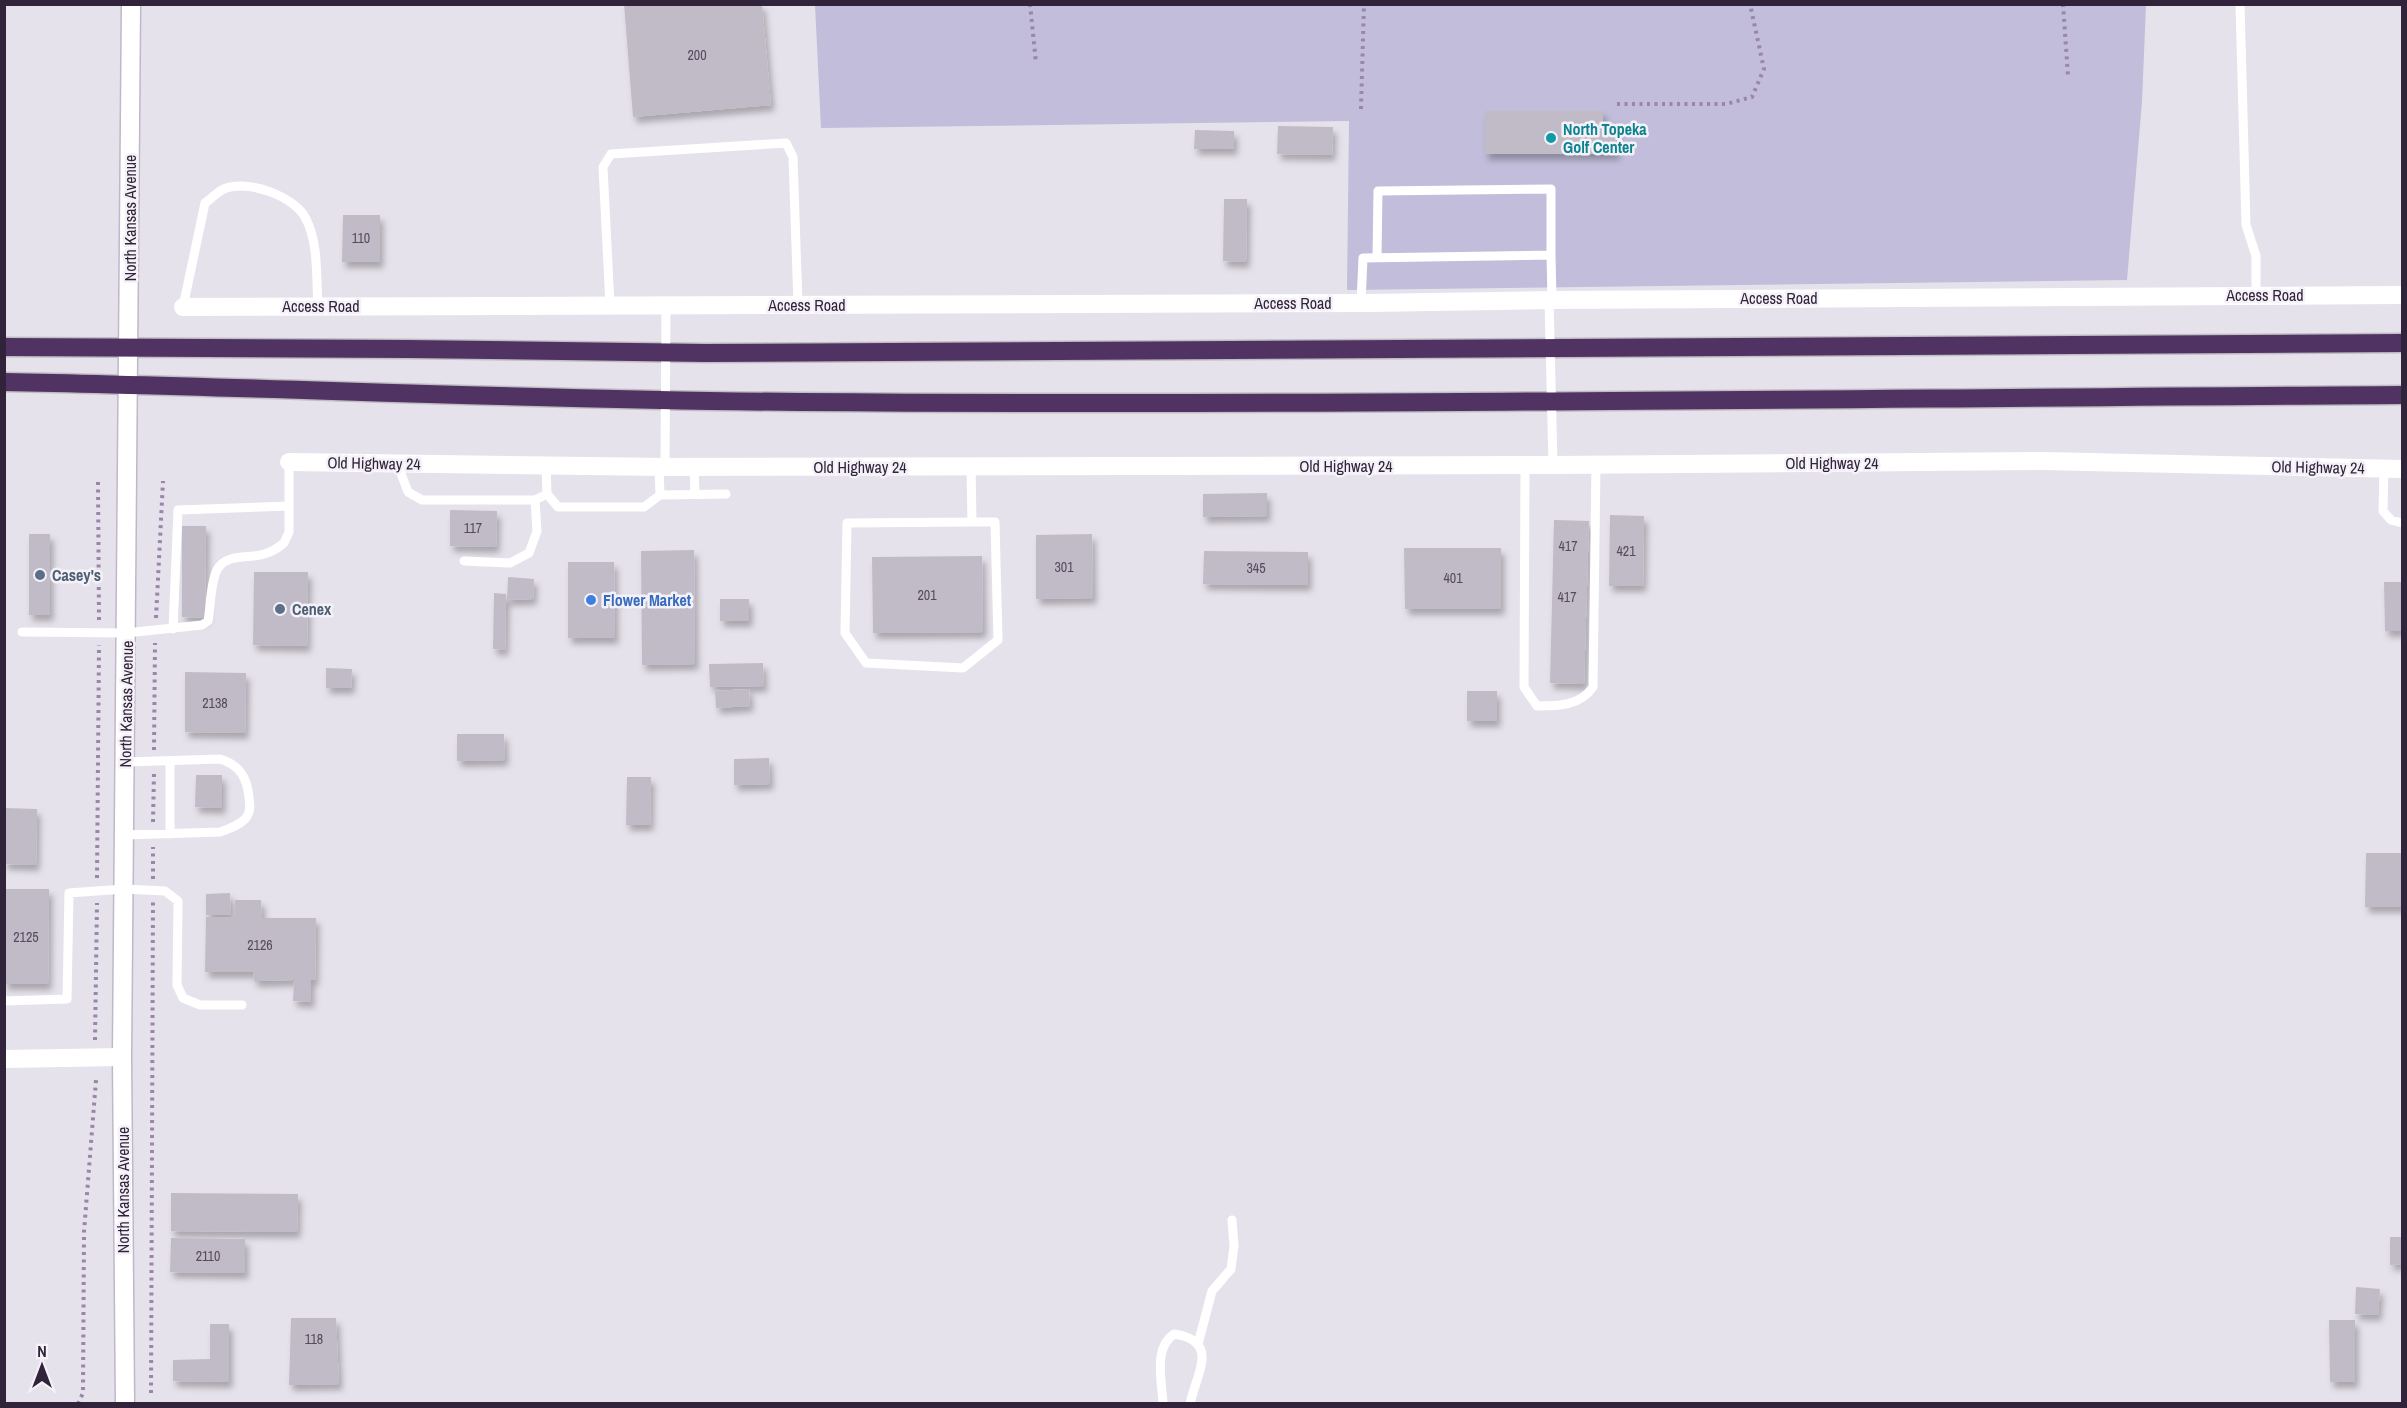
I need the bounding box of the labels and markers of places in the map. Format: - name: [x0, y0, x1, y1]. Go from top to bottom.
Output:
- place label: North Topeka Golf Center: [1563, 118, 1647, 158]
- marker: North Topeka Golf Center: [1544, 131, 1558, 145]
- place label: Casey's: [52, 564, 101, 586]
- marker: Casey's: [33, 568, 47, 582]
- place label: Flower Market: [603, 589, 692, 611]
- marker: Flower Market: [584, 593, 598, 607]
- place label: Cenex: [292, 598, 332, 620]
- marker: Cenex: [273, 602, 287, 616]

